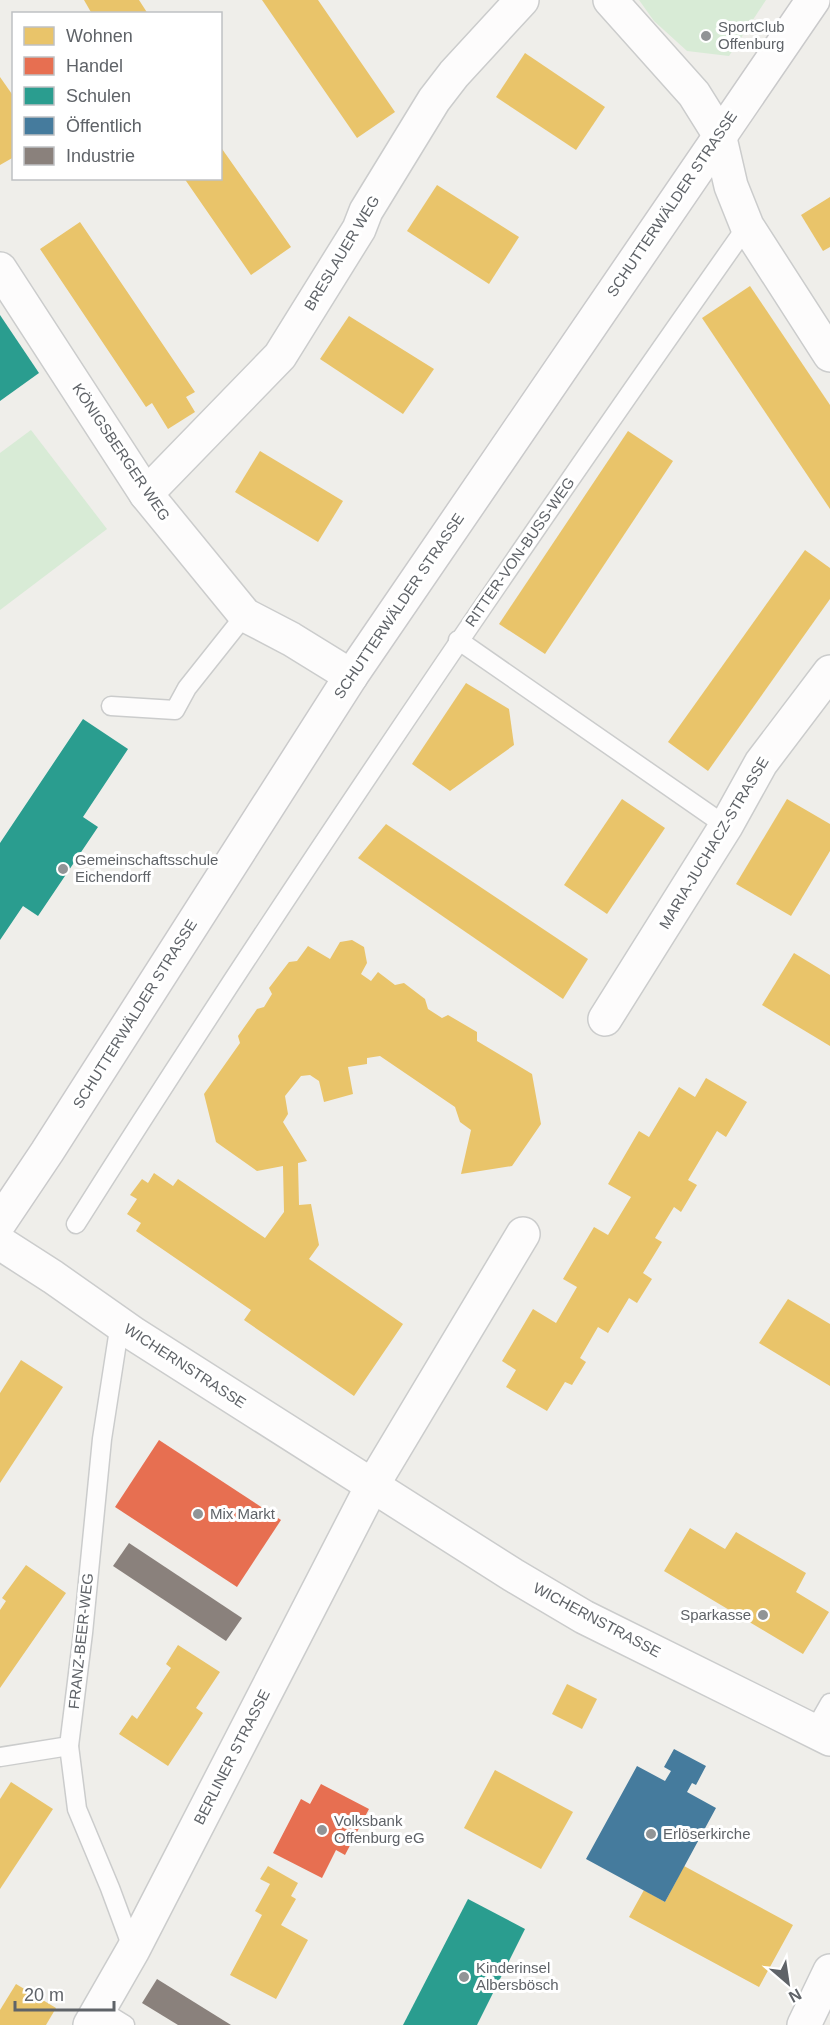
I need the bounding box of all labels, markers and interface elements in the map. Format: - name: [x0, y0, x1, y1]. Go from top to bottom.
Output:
- legend: [12, 12, 222, 180]
- place label: SportClub Offenburg: [718, 18, 785, 52]
- text: Wohnen: [66, 26, 133, 46]
- marker: SportClub Offenburg: [699, 29, 713, 43]
- text: Handel: [66, 56, 123, 76]
- text: Schulen: [66, 86, 131, 106]
- street label: SCHUTTERWÄLDER STRASSE: [603, 108, 740, 300]
- text: Öffentlich: [66, 116, 142, 136]
- text: Industrie: [66, 146, 135, 166]
- street label: BRESLAUER WEG: [301, 192, 383, 313]
- street label: KÖNIGSBERGER WEG: [69, 380, 174, 524]
- street label: RITTER-VON-BUSS-WEG: [461, 474, 578, 630]
- street label: SCHUTTERWÄLDER STRASSE: [330, 510, 467, 702]
- street label: MARIA-JUCHACZ-STRASSE: [655, 754, 772, 932]
- place label: Gemeinschaftsschule Eichendorff: [75, 851, 218, 885]
- marker: Gemeinschaftsschule Eichendorff: [56, 862, 70, 876]
- street label: SCHUTTERWÄLDER STRASSE: [69, 916, 200, 1111]
- street label: WICHERNSTRASSE: [121, 1320, 249, 1411]
- place label: Mix Markt: [210, 1505, 276, 1522]
- marker: Mix Markt: [191, 1507, 205, 1521]
- street label: FRANZ-BEER-WEG: [65, 1572, 96, 1710]
- street label: WICHERNSTRASSE: [531, 1579, 664, 1660]
- place label: Sparkasse: [680, 1606, 751, 1623]
- marker: Sparkasse: [756, 1608, 770, 1622]
- street label: BERLINER STRASSE: [190, 1686, 273, 1827]
- place label: Volksbank Offenburg eG: [334, 1812, 425, 1846]
- marker: Volksbank Offenburg eG: [315, 1823, 329, 1837]
- place label: Erlöserkirche: [663, 1825, 751, 1842]
- marker: Erlöserkirche: [644, 1827, 658, 1841]
- north arrow: [758, 1953, 818, 2013]
- place label: Kinderinsel Albersbösch: [476, 1959, 559, 1993]
- marker: Kinderinsel Albersbösch: [457, 1970, 471, 1984]
- scale bar: [15, 1974, 114, 2012]
- text: 20 m: [24, 1985, 64, 2005]
- text: N: [786, 1985, 804, 2006]

